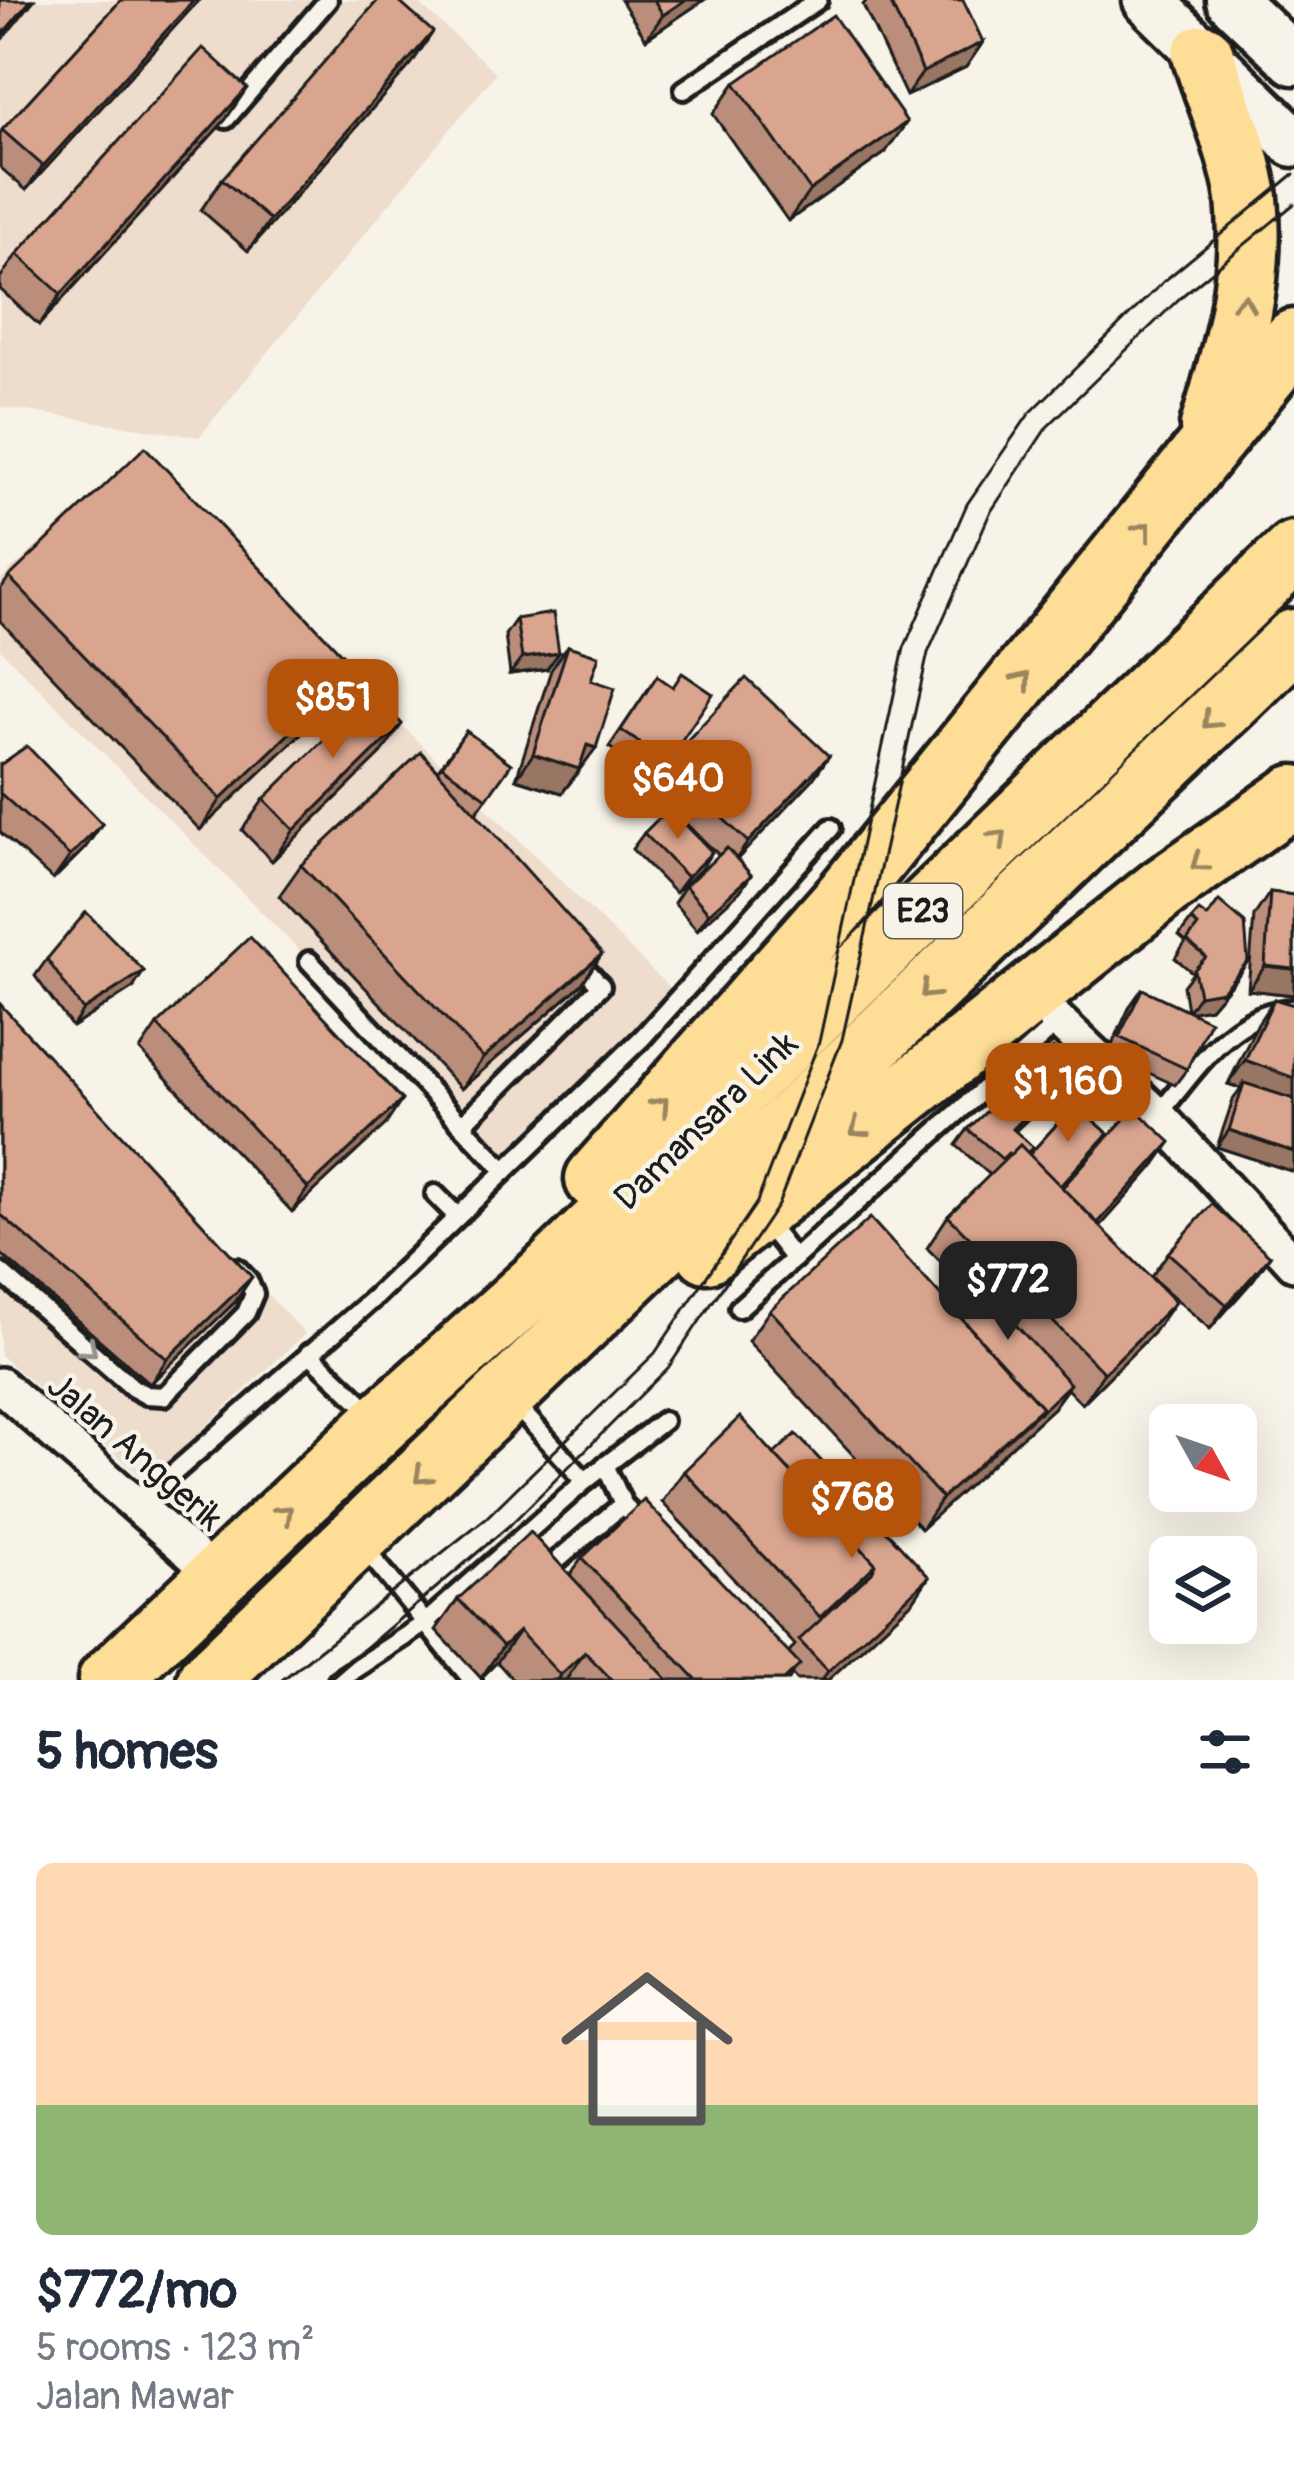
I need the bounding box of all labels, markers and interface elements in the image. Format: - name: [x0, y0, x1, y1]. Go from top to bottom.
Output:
- one-way arrow: [1230, 293, 1256, 312]
- one-way arrow: [1130, 522, 1151, 544]
- pin: $851: [262, 659, 404, 761]
- one-way arrow: [1008, 672, 1030, 694]
- text: $851: [294, 673, 372, 722]
- one-way arrow: [1202, 707, 1223, 729]
- pin: $640: [607, 740, 749, 842]
- text: $640: [631, 754, 725, 803]
- one-way arrow: [985, 830, 1007, 852]
- one-way arrow: [1190, 849, 1212, 871]
- road number: E23: [884, 884, 962, 938]
- one-way arrow: [920, 977, 942, 999]
- street label: Damansara Link: [605, 1022, 807, 1220]
- pin: $1,160: [970, 1043, 1166, 1145]
- text: $1,160: [1013, 1057, 1123, 1106]
- one-way arrow: [647, 1097, 668, 1119]
- one-way arrow: [849, 1115, 871, 1136]
- pin: $772: [937, 1241, 1079, 1343]
- text: $772: [966, 1255, 1050, 1304]
- one-way arrow: [75, 1335, 96, 1356]
- street label: Jalan Anggerik: [38, 1363, 232, 1541]
- north arrow: [1149, 1404, 1257, 1512]
- map controls: [1149, 1404, 1257, 1644]
- pin: $768: [781, 1459, 923, 1561]
- one-way arrow: [415, 1462, 436, 1484]
- text: $768: [810, 1473, 894, 1522]
- one-way arrow: [272, 1506, 293, 1528]
- button: layers: [1149, 1536, 1257, 1644]
- icon: filters: [1192, 1719, 1258, 1785]
- text: 5 homes: [36, 1720, 218, 1784]
- icon: home: [539, 1941, 755, 2157]
- text: $772/mo: [36, 2259, 237, 2323]
- text: 5 rooms · 123 m²: [36, 2323, 315, 2372]
- text: Jalan Mawar: [36, 2372, 234, 2421]

